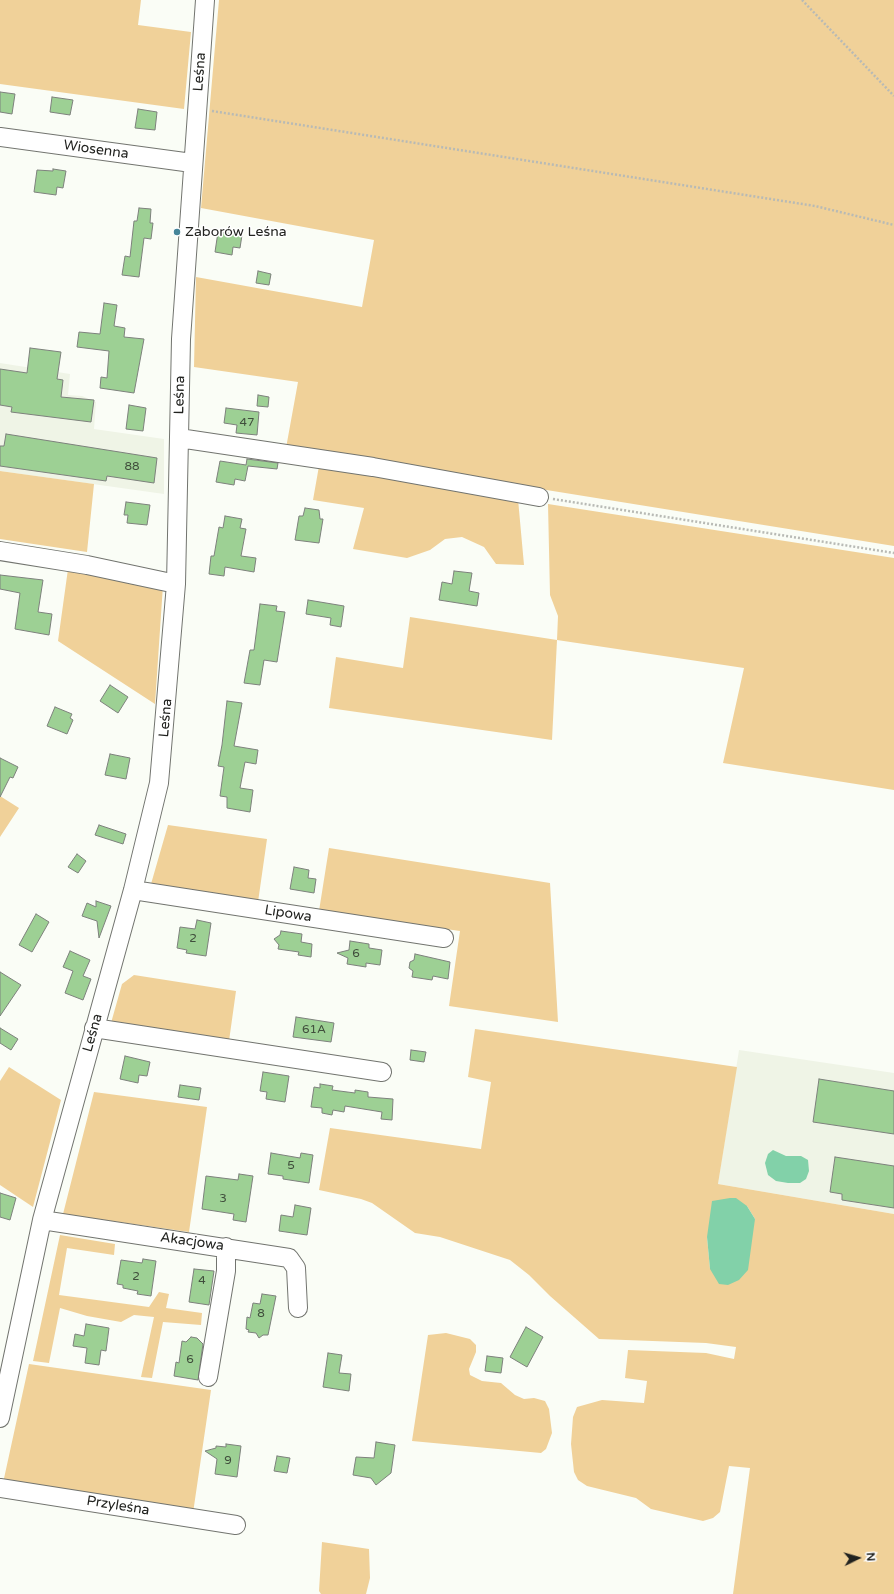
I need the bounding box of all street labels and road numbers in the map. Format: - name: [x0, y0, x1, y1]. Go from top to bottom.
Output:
- street label: Leśna: [190, 52, 210, 92]
- street label: Wiosenna: [62, 137, 130, 163]
- street label: Leśna: [171, 375, 189, 415]
- street label: Leśna: [156, 698, 176, 738]
- street label: Lipowa: [263, 902, 313, 926]
- street label: Leśna: [80, 1012, 106, 1054]
- street label: Akacjowa: [159, 1229, 225, 1255]
- street label: Przyleśna: [85, 1493, 151, 1519]

